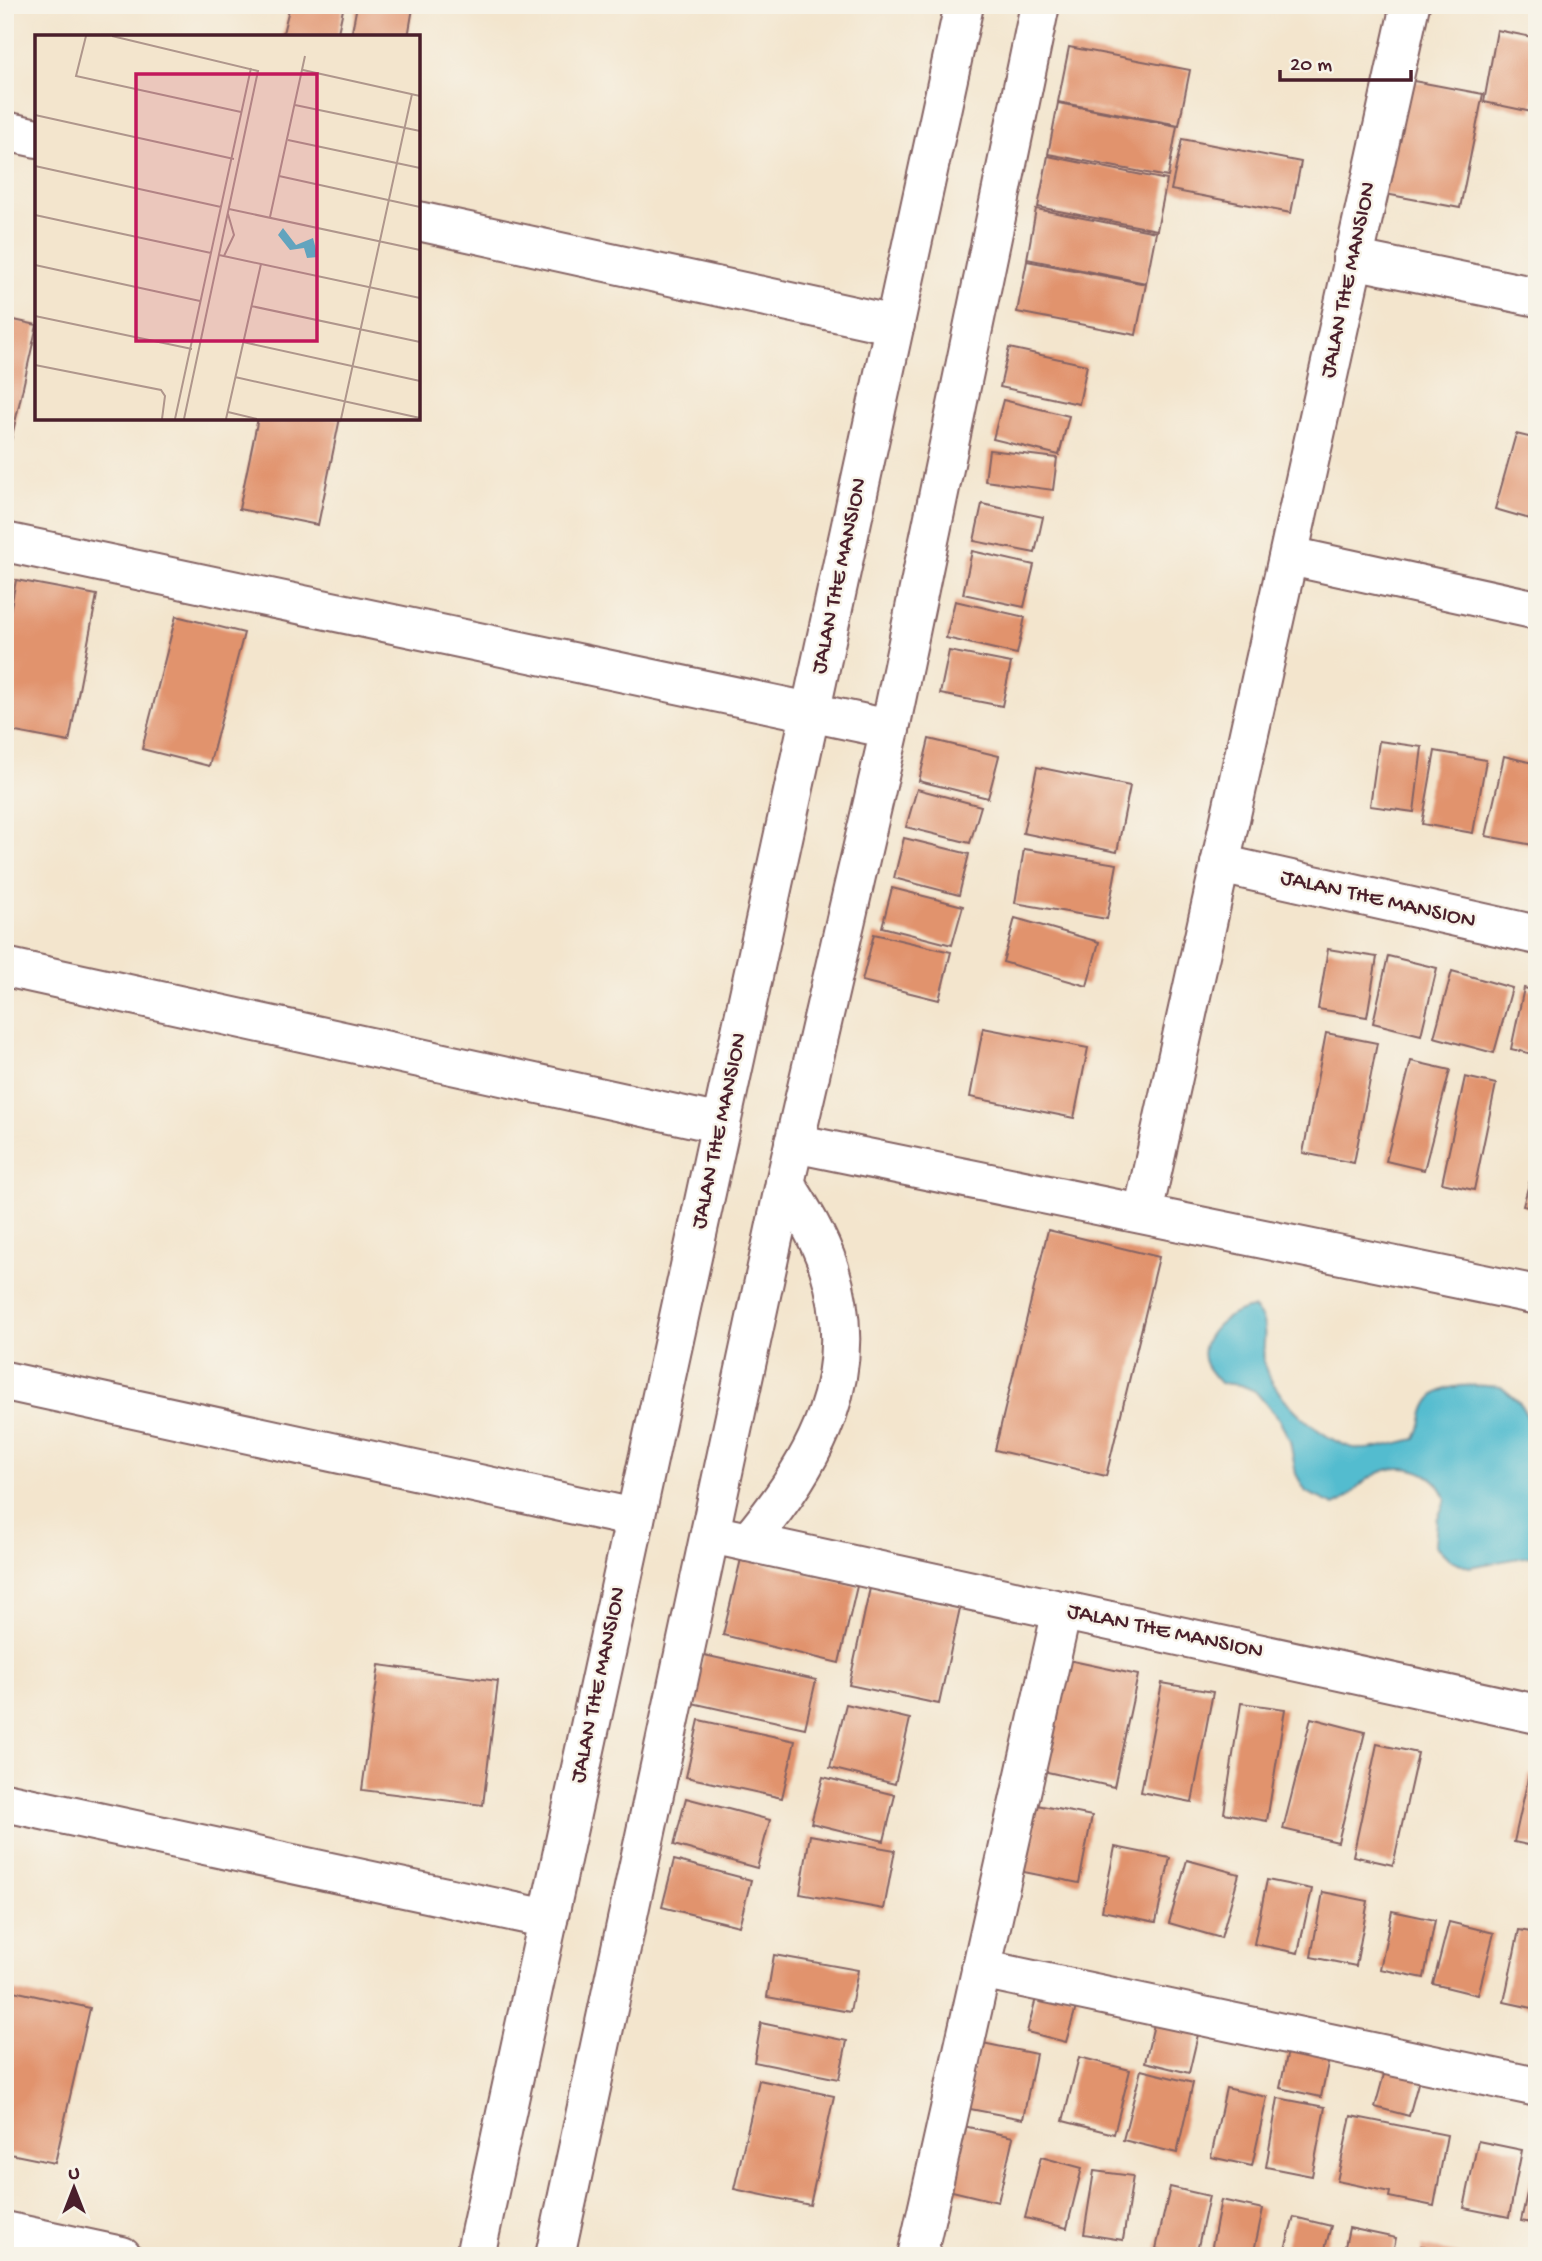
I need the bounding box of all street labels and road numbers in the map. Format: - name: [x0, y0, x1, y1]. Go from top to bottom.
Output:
- street label: JALAN THE MANSION: [1315, 180, 1383, 380]
- street label: JALAN THE MANSION: [806, 476, 874, 676]
- street label: JALAN THE MANSION: [1278, 864, 1478, 936]
- street label: JALAN THE MANSION: [686, 1031, 754, 1231]
- street label: JALAN THE MANSION: [565, 1585, 633, 1785]
- street label: JALAN THE MANSION: [1065, 1598, 1265, 1666]

